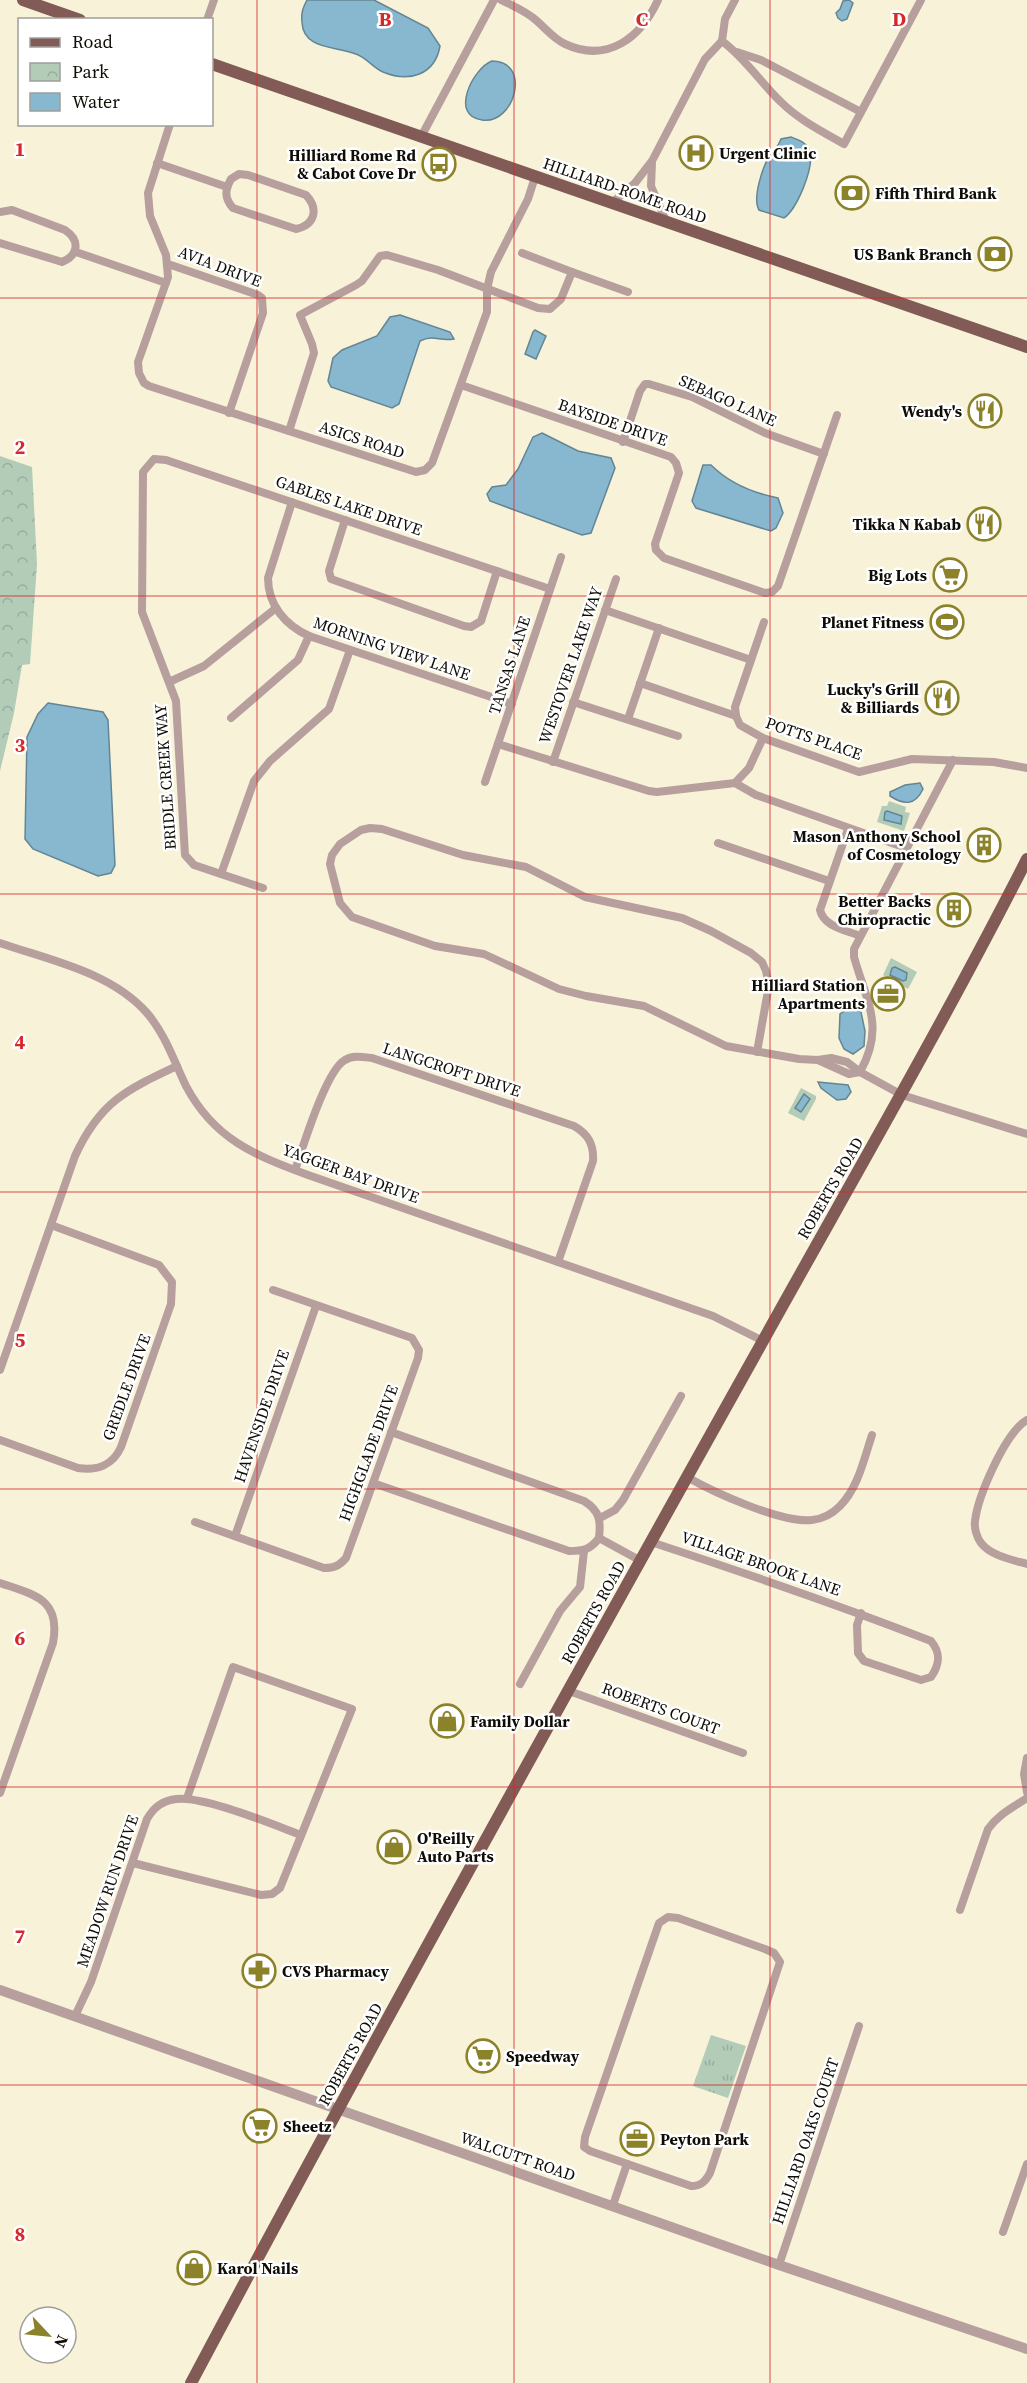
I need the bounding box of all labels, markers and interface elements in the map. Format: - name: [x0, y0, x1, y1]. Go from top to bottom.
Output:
- text: B: [378, 5, 392, 33]
- text: C: [636, 5, 648, 33]
- text: D: [892, 5, 906, 33]
- legend: [18, 18, 213, 126]
- text: Road: [72, 29, 113, 54]
- text: Park: [72, 59, 109, 84]
- text: Water: [72, 89, 120, 114]
- text: 1: [15, 135, 25, 163]
- hospital icon: Urgent Clinic: [678, 135, 714, 171]
- place label: Urgent Clinic: [719, 142, 816, 164]
- place label: Hilliard Rome Rd & Cabot Cove Dr: [289, 144, 417, 184]
- bus stop icon: Hilliard Rome Rd & Cabot Cove Dr: [421, 146, 457, 182]
- street label: HILLIARD-ROME ROAD: [540, 152, 710, 228]
- bank icon: Fifth Third Bank: [834, 175, 870, 211]
- place label: Fifth Third Bank: [875, 182, 997, 204]
- bank icon: US Bank Branch: [977, 236, 1013, 272]
- street label: AVIA DRIVE: [175, 240, 265, 292]
- place label: US Bank Branch: [853, 243, 972, 265]
- street label: SEBAGO LANE: [676, 369, 781, 431]
- street label: BAYSIDE DRIVE: [555, 393, 671, 451]
- restaurant icon: Wendy's: [967, 393, 1003, 429]
- place label: Wendy's: [901, 400, 962, 422]
- street label: ASICS ROAD: [316, 415, 408, 463]
- text: 2: [15, 433, 26, 461]
- street label: GABLES LAKE DRIVE: [273, 470, 425, 540]
- restaurant icon: Tikka N Kabab: [966, 506, 1002, 542]
- place label: Tikka N Kabab: [853, 513, 961, 535]
- supermarket icon: Big Lots: [932, 557, 968, 593]
- place label: Big Lots: [868, 564, 927, 586]
- street label: WESTOVER LAKE WAY: [533, 584, 607, 746]
- sports icon: Planet Fitness: [929, 604, 965, 640]
- street label: MORNING VIEW LANE: [311, 611, 474, 685]
- place label: Planet Fitness: [821, 611, 924, 633]
- street label: TANSAS LANE: [483, 613, 535, 717]
- place label: Lucky's Grill & Billiards: [827, 678, 919, 718]
- restaurant icon: Lucky's Grill & Billiards: [924, 680, 960, 716]
- street label: BRIDLE CREEK WAY: [149, 703, 181, 851]
- street label: POTTS PLACE: [763, 711, 865, 765]
- text: 3: [15, 731, 26, 759]
- place label: Mason Anthony School of Cosmetology: [793, 825, 961, 865]
- building icon: Mason Anthony School of Cosmetology: [966, 827, 1002, 863]
- place label: Better Backs Chiropractic: [838, 890, 931, 930]
- building icon: Better Backs Chiropractic: [936, 892, 972, 928]
- place label: Hilliard Station Apartments: [751, 974, 865, 1014]
- office icon: Hilliard Station Apartments: [870, 976, 906, 1012]
- text: 4: [15, 1028, 26, 1056]
- street label: LANGCROFT DRIVE: [380, 1036, 524, 1102]
- street label: ROBERTS ROAD: [792, 1133, 868, 1243]
- street label: YAGGER BAY DRIVE: [280, 1138, 423, 1208]
- text: 5: [15, 1326, 26, 1354]
- street label: GREDLE DRIVE: [97, 1330, 156, 1443]
- street label: HAVENSIDE DRIVE: [228, 1346, 294, 1485]
- street label: HIGHGLADE DRIVE: [333, 1381, 403, 1524]
- street label: VILLAGE BROOK LANE: [678, 1525, 844, 1601]
- street label: ROBERTS ROAD: [556, 1557, 630, 1667]
- text: 6: [15, 1624, 26, 1652]
- street label: ROBERTS COURT: [599, 1676, 723, 1740]
- shop icon: Family Dollar: [429, 1703, 465, 1739]
- place label: Family Dollar: [470, 1710, 570, 1732]
- street label: MEADOW RUN DRIVE: [71, 1811, 144, 1970]
- place label: O'Reilly Auto Parts: [417, 1827, 494, 1867]
- shop icon: O'Reilly Auto Parts: [376, 1829, 412, 1865]
- text: 7: [15, 1922, 26, 1950]
- pharmacy icon: CVS Pharmacy: [241, 1953, 277, 1989]
- place label: CVS Pharmacy: [282, 1960, 389, 1982]
- street label: ROBERTS ROAD: [313, 1999, 387, 2109]
- supermarket icon: Speedway: [465, 2038, 501, 2074]
- place label: Speedway: [506, 2045, 580, 2067]
- street label: HILLIARD OAKS COURT: [766, 2055, 844, 2227]
- supermarket icon: Sheetz: [242, 2108, 278, 2144]
- place label: Sheetz: [283, 2115, 332, 2137]
- office icon: Peyton Park: [619, 2121, 655, 2157]
- street label: WALCUTT ROAD: [458, 2126, 578, 2186]
- place label: Peyton Park: [660, 2128, 749, 2150]
- text: 8: [15, 2220, 25, 2248]
- shop icon: Karol Nails: [176, 2250, 212, 2286]
- place label: Karol Nails: [217, 2257, 298, 2279]
- north arrow: [18, 2305, 78, 2365]
- text: N: [49, 2332, 74, 2352]

